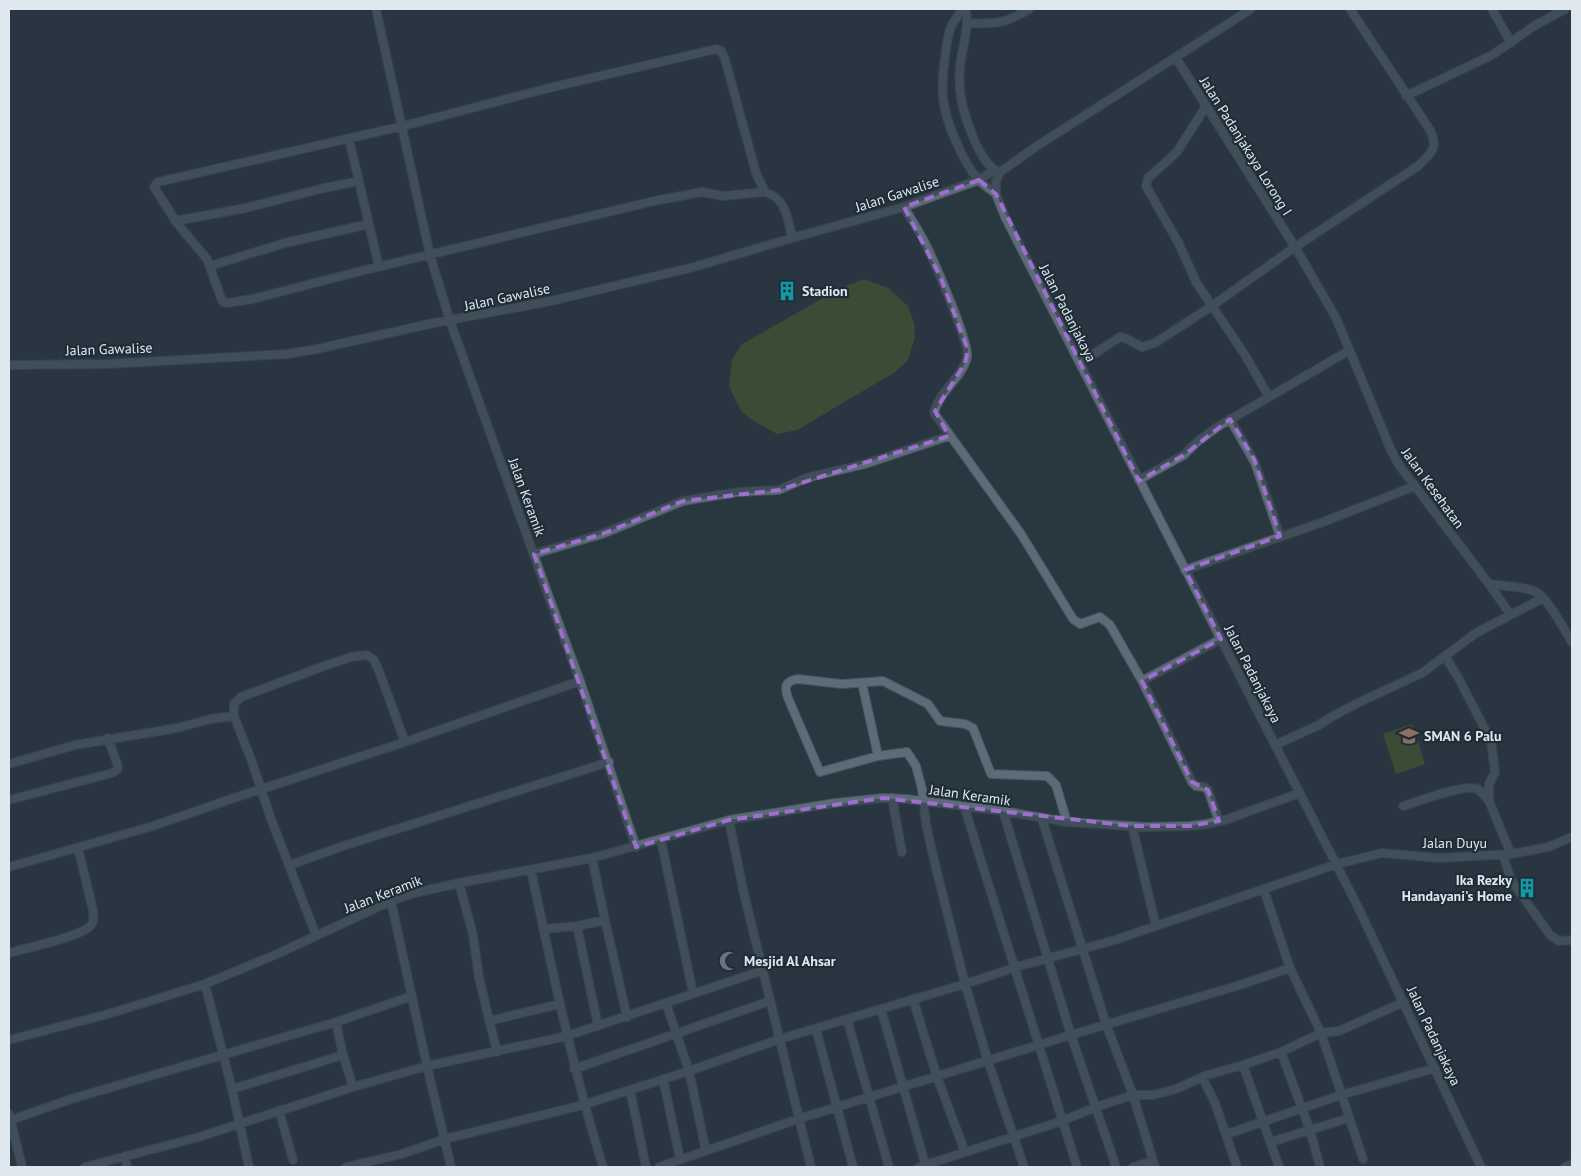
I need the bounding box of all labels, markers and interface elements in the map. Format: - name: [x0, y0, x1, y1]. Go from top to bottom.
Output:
- street label: Jalan Padanjakaya Lorong I: [1195, 72, 1296, 219]
- street label: Jalan Gawalise: [852, 172, 941, 216]
- street label: Jalan Padanjakaya: [1035, 260, 1100, 365]
- street label: Jalan Gawalise: [462, 279, 551, 315]
- building icon: Stadion: [776, 280, 798, 302]
- place label: Stadion: [802, 282, 848, 300]
- street label: Jalan Gawalise: [64, 338, 153, 360]
- street label: Jalan Kesehatan: [1397, 443, 1468, 532]
- street label: Jalan Keramik: [504, 454, 550, 539]
- street label: Jalan Padanjakaya: [1220, 621, 1285, 726]
- school or university icon: SMAN 6 Palu: [1398, 725, 1420, 747]
- place label: SMAN 6 Palu: [1424, 727, 1502, 745]
- street label: Jalan Keramik: [927, 780, 1012, 810]
- street label: Jalan Duyu: [1422, 834, 1487, 852]
- street label: Jalan Keramik: [341, 871, 425, 917]
- place label: Ika Rezky Handayani's Home: [1402, 871, 1512, 905]
- building icon: Ika Rezky Handayani's Home: [1516, 877, 1538, 899]
- mosque icon: Mesjid Al Ahsar: [718, 950, 740, 972]
- place label: Mesjid Al Ahsar: [744, 952, 836, 970]
- street label: Jalan Padanjakaya: [1403, 982, 1465, 1089]

